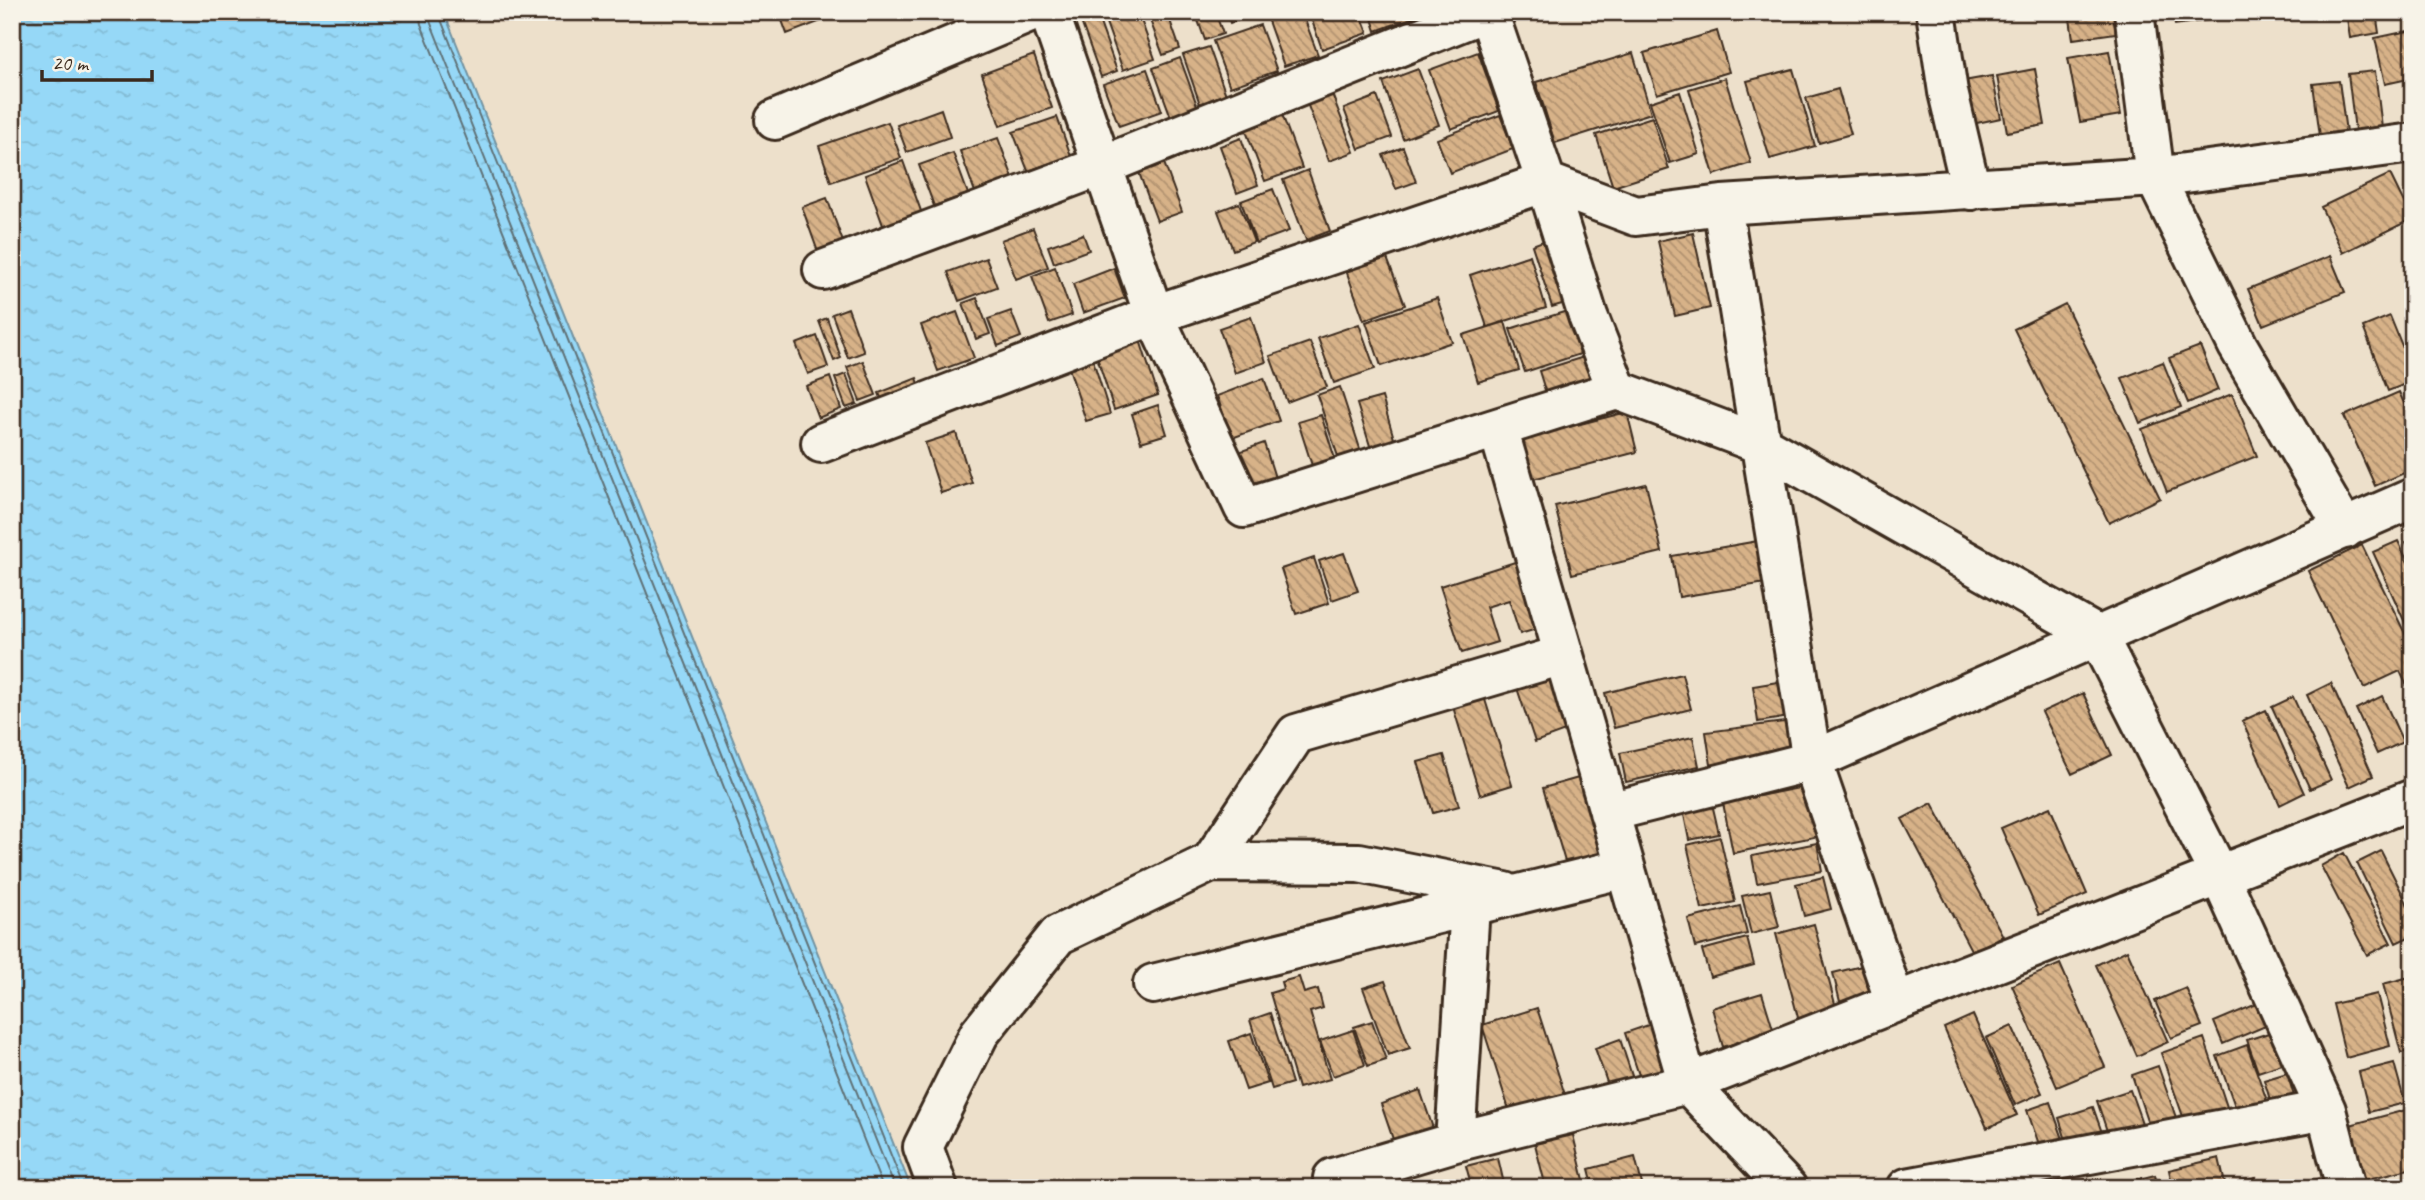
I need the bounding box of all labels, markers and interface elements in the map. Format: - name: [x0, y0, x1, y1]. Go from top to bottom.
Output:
- scale bar: [42, 38, 152, 82]
- text: 20 m: [52, 50, 90, 76]

